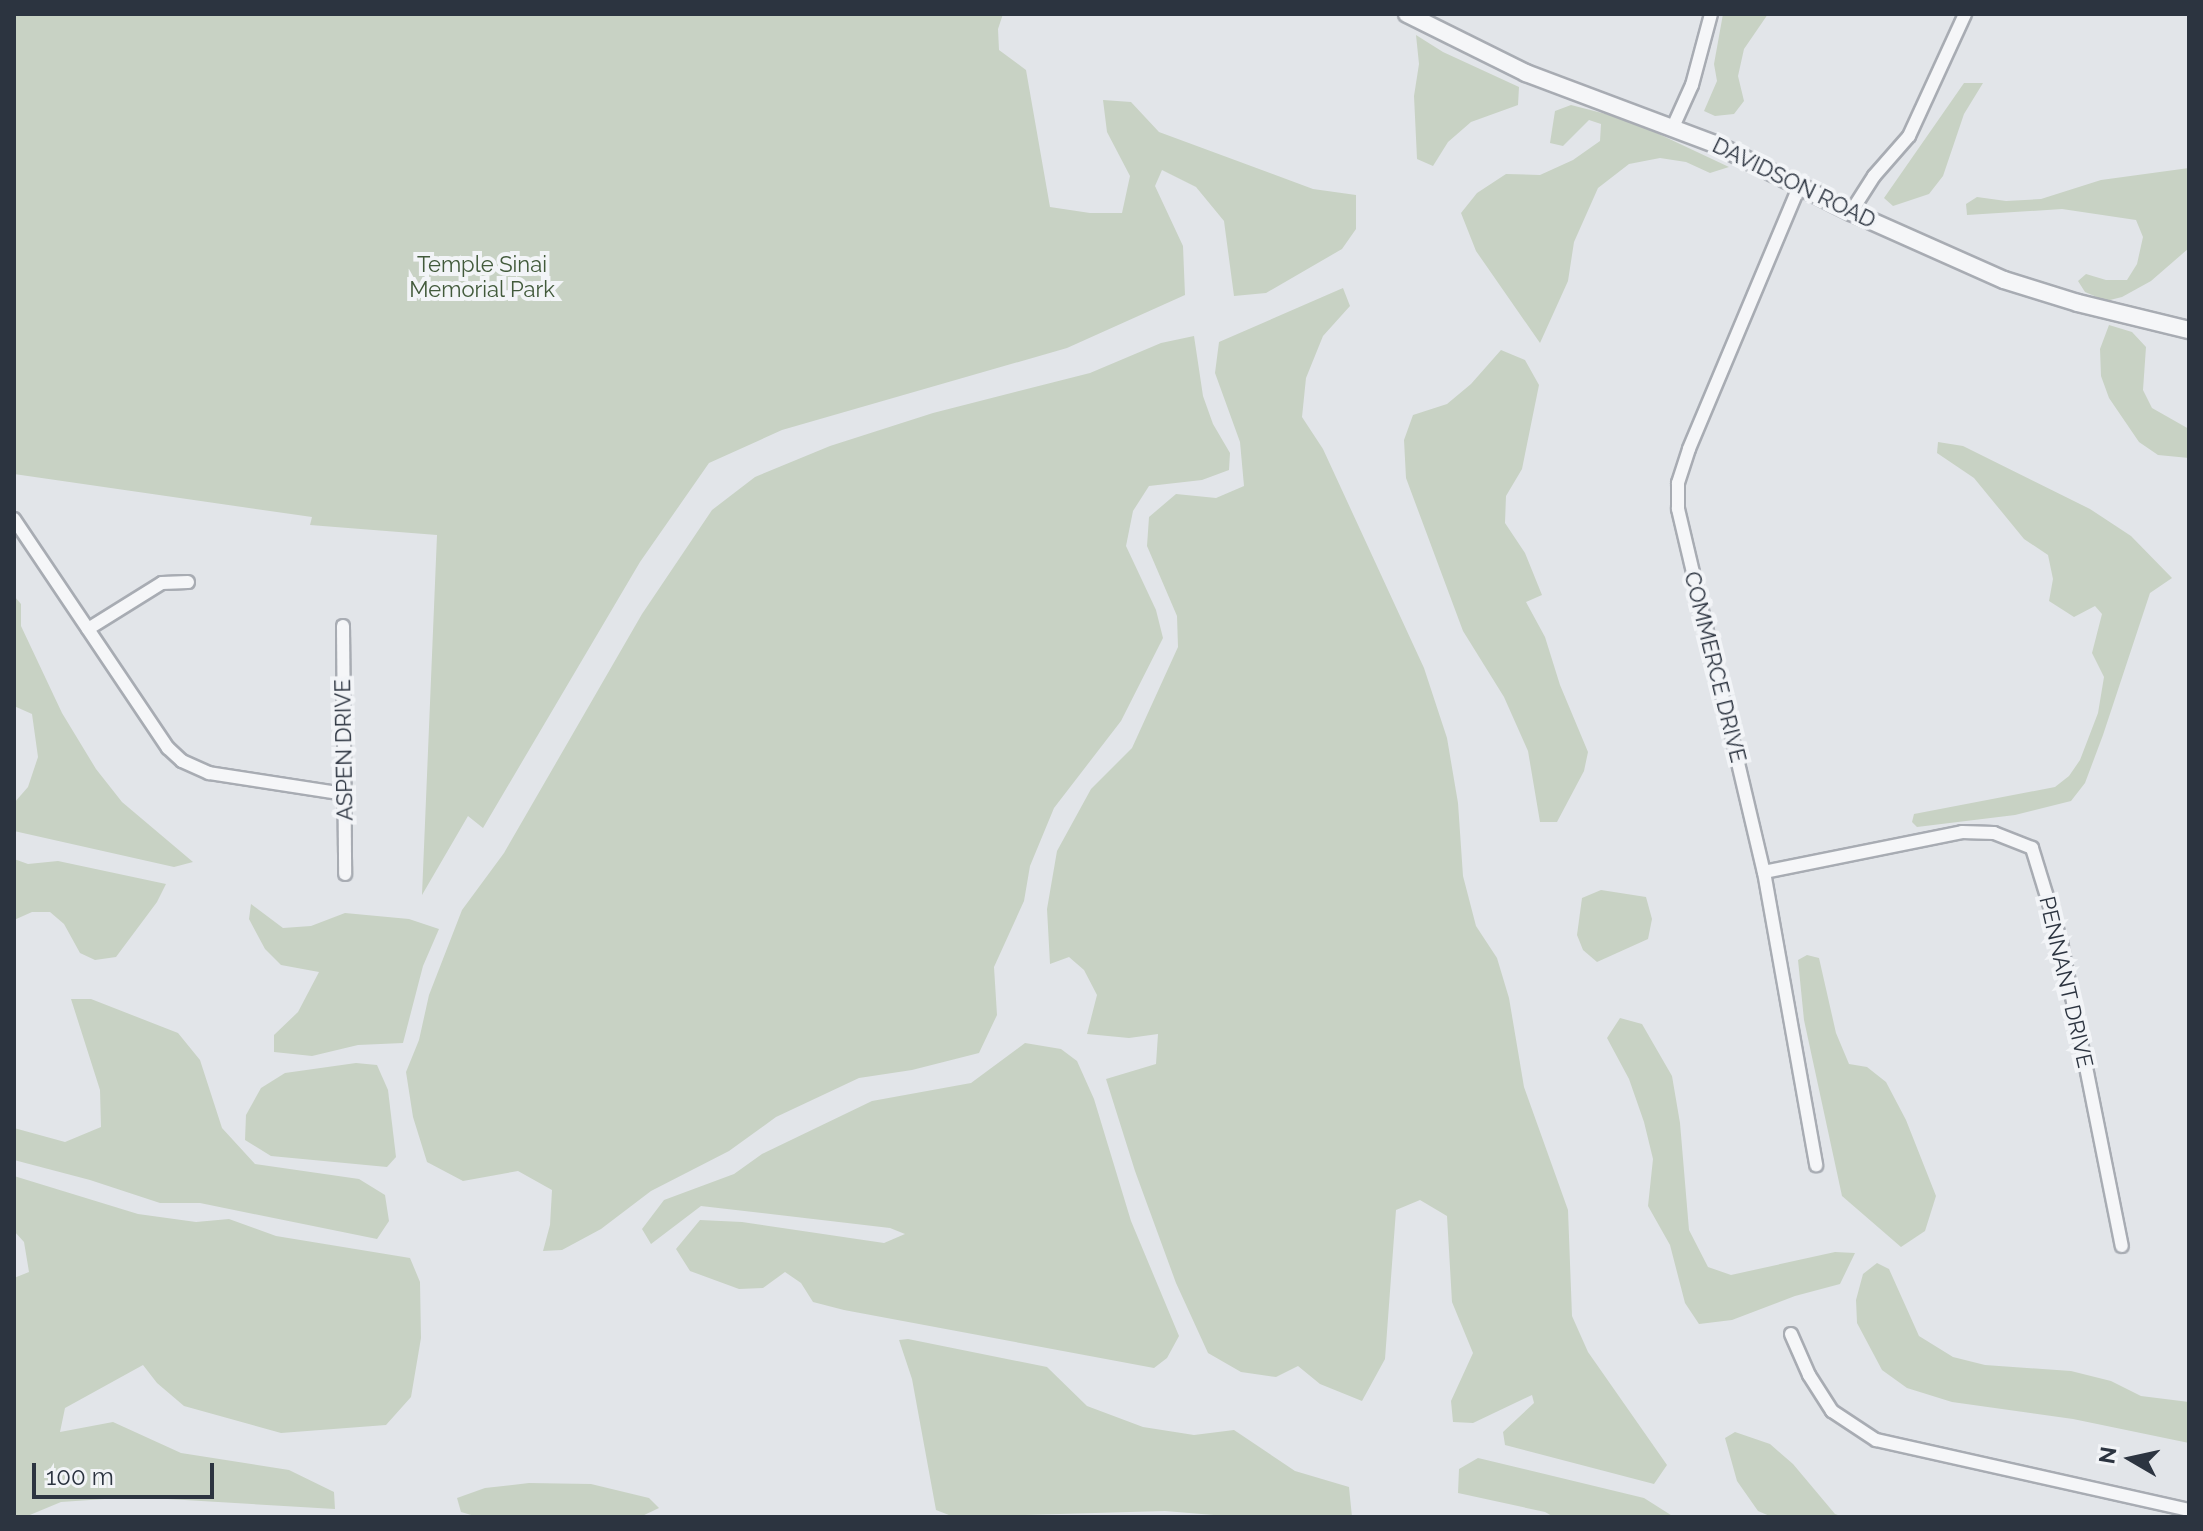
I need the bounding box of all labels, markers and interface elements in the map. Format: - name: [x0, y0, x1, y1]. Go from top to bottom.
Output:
- street label: DAVIDSON ROAD: [1708, 132, 1880, 234]
- park label: Temple Sinai Memorial Park: [409, 251, 555, 302]
- street label: COMMERCE DRIVE: [1679, 569, 1751, 765]
- street label: ASPEN DRIVE: [330, 679, 358, 821]
- street label: PENNANT DRIVE: [2033, 893, 2099, 1071]
- north arrow: [2091, 1419, 2171, 1499]
- text: N: [2093, 1445, 2121, 1466]
- scale bar: [36, 1447, 218, 1497]
- text: 100 m: [46, 1462, 114, 1491]

